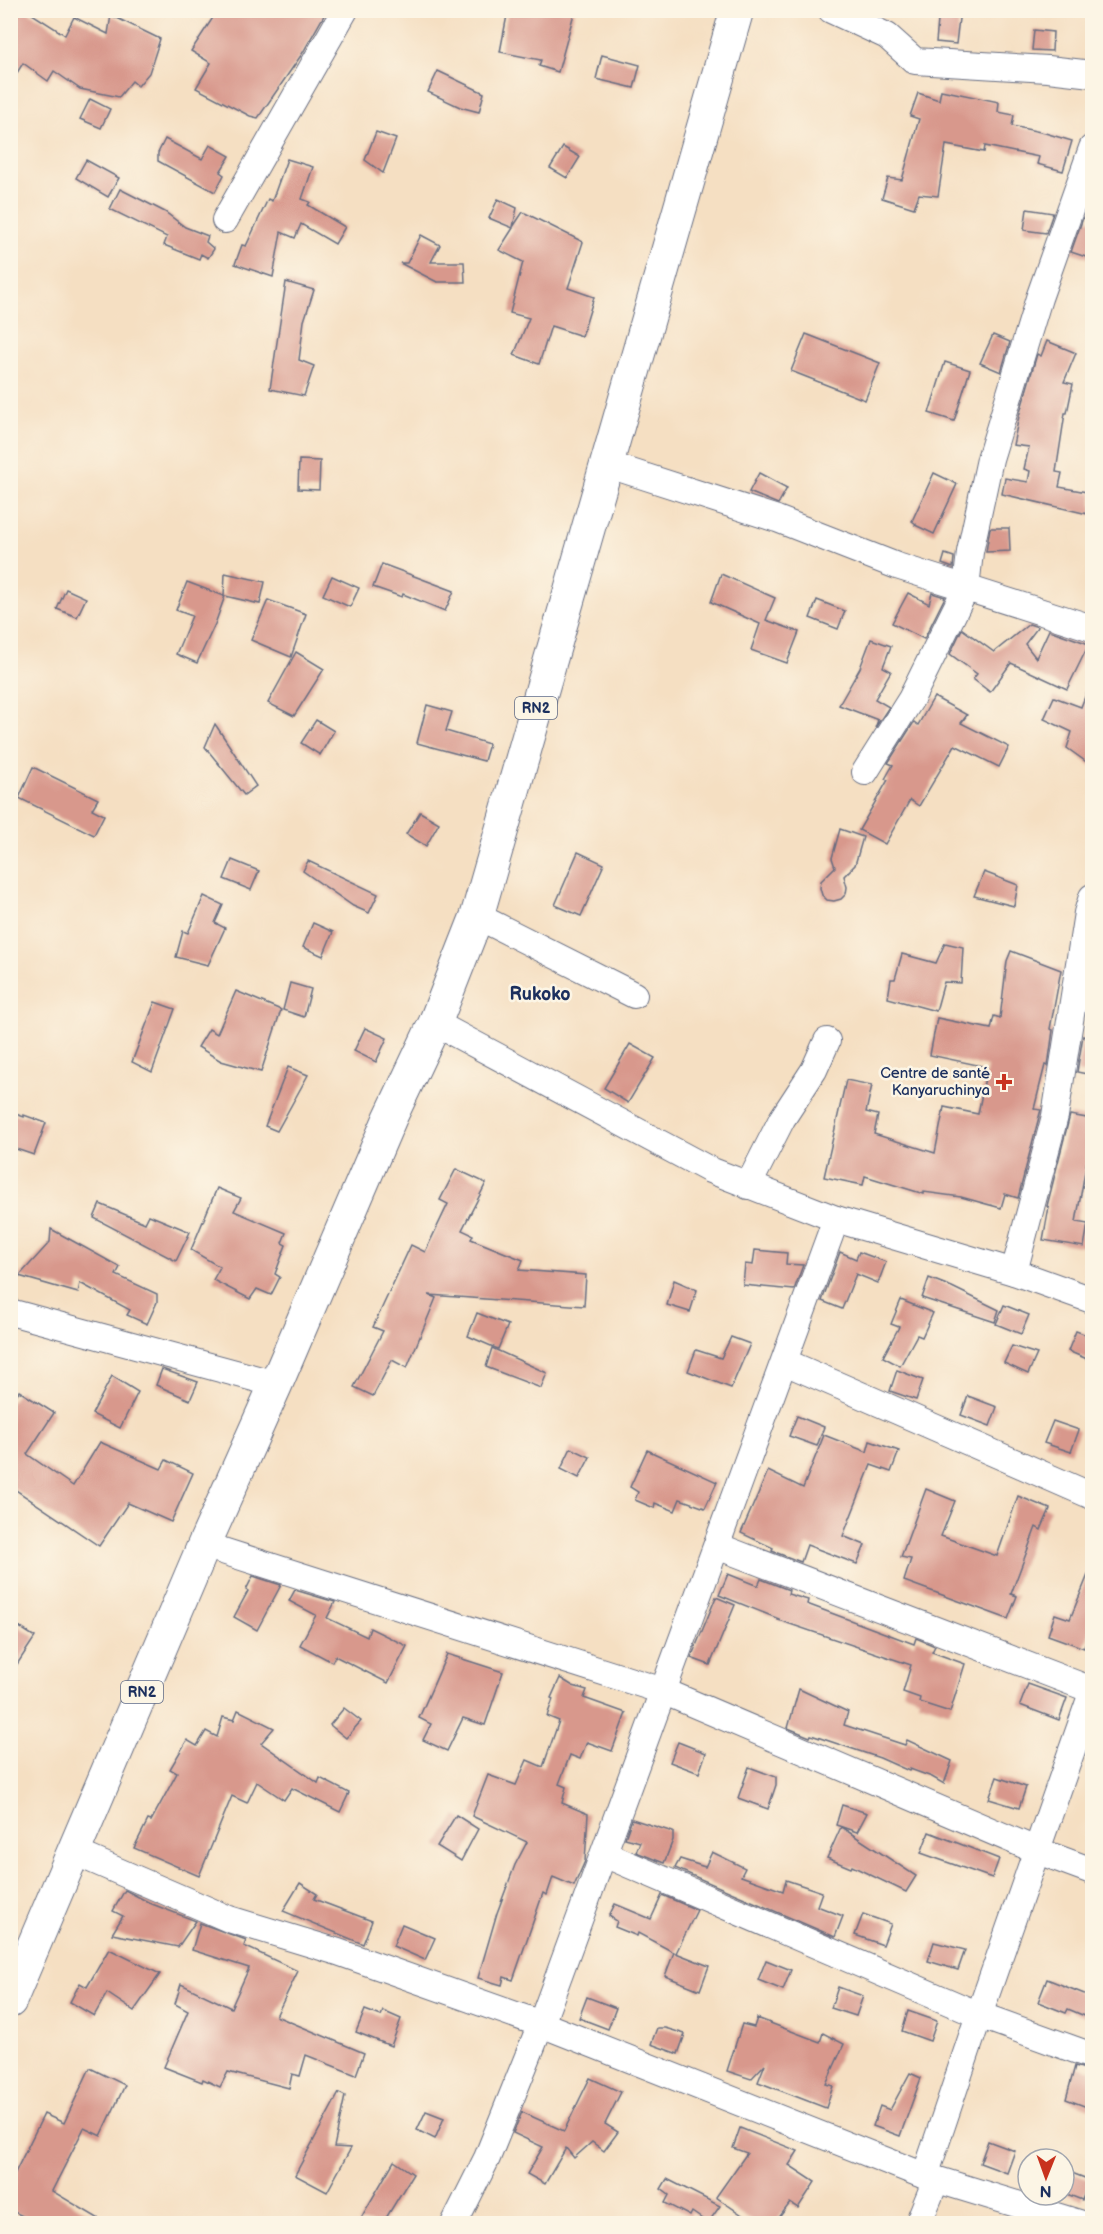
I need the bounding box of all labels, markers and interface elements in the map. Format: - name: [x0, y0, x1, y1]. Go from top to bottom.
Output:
- road number: RN2: [515, 697, 557, 719]
- district label: Rukoko: [509, 984, 571, 1005]
- place label: Centre de santé Kanyaruchinya: [880, 1064, 990, 1100]
- marker: Centre de santé Kanyaruchinya: [995, 1073, 1013, 1091]
- road number: RN2: [121, 1681, 163, 1703]
- north arrow: [1016, 2147, 1076, 2207]
- text: N: [1040, 2181, 1052, 2200]

